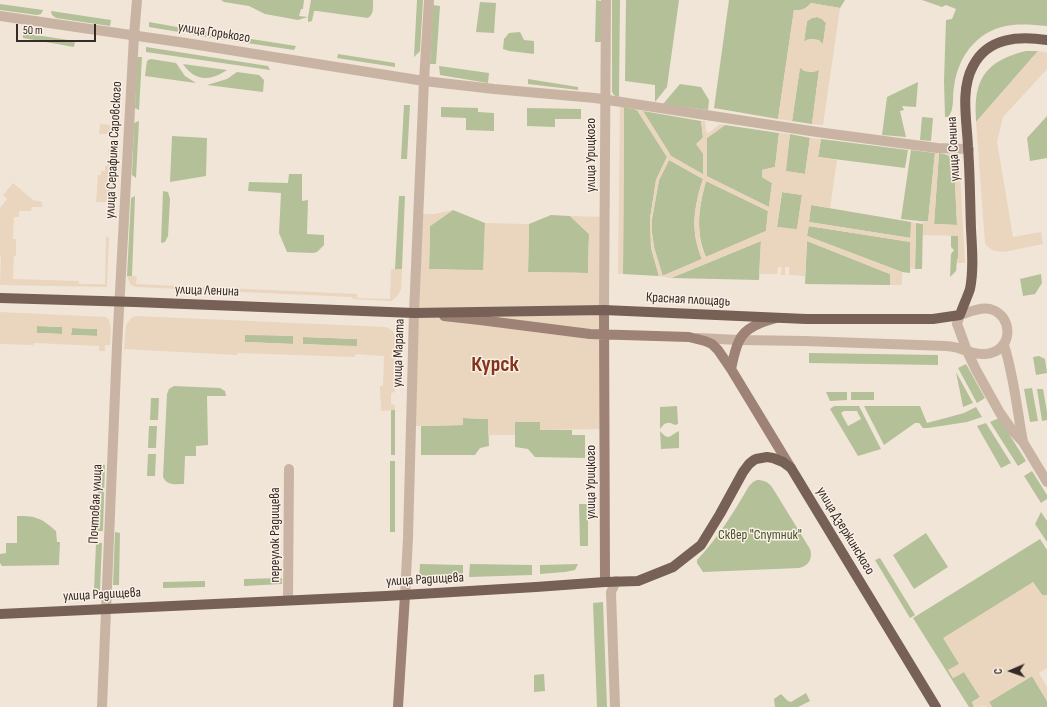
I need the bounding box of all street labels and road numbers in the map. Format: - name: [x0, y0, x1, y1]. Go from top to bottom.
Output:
- street label: улица Горького: [177, 19, 251, 47]
- street label: улица Серафима Саровского: [102, 81, 126, 219]
- street label: улица Сонина: [944, 116, 964, 182]
- street label: улица Урицкого: [583, 118, 599, 192]
- street label: улица Ленина: [175, 281, 239, 301]
- street label: Красная площадь: [645, 289, 731, 311]
- street label: улица Марата: [389, 318, 409, 388]
- street label: улица Урицкого: [583, 445, 599, 519]
- street label: Почтовая улица: [86, 464, 106, 544]
- street label: улица Дзержинского: [812, 484, 878, 578]
- street label: переулок Радищева: [267, 487, 283, 583]
- street label: улица Радищева: [386, 570, 464, 590]
- street label: улица Радищева: [63, 585, 141, 605]

